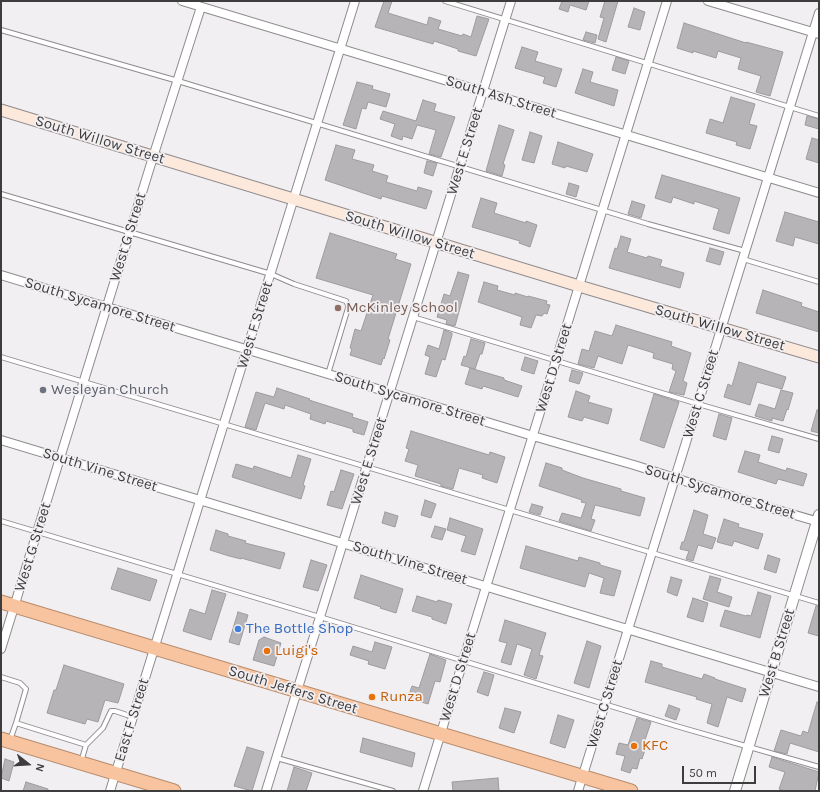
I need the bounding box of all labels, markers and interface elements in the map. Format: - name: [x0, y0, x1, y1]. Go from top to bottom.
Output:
- street label: South Ash Street: [443, 72, 559, 122]
- street label: West E Street: [443, 105, 487, 197]
- street label: South Willow Street: [33, 112, 167, 168]
- street label: West G Street: [106, 190, 150, 284]
- street label: South Willow Street: [343, 207, 477, 263]
- street label: South Sycamore Street: [22, 273, 178, 337]
- street label: West F Street: [233, 279, 277, 371]
- place label: McKinley School: [346, 299, 458, 317]
- street label: South Willow Street: [653, 301, 787, 355]
- marker: McKinley School: [333, 303, 343, 313]
- street label: West D Street: [532, 321, 576, 415]
- street label: West C Street: [679, 348, 723, 440]
- street label: South Sycamore Street: [332, 367, 488, 431]
- place label: Wesleyan Church: [51, 381, 169, 399]
- marker: Wesleyan Church: [38, 385, 48, 395]
- street label: West E Street: [347, 415, 391, 507]
- street label: South Vine Street: [40, 444, 160, 496]
- street label: South Sycamore Street: [642, 460, 798, 524]
- street label: West G Street: [11, 500, 55, 594]
- street label: South Vine Street: [350, 537, 470, 589]
- street label: West B Street: [755, 606, 799, 700]
- place label: The Bottle Shop: [246, 620, 353, 638]
- marker: The Bottle Shop: [233, 624, 243, 634]
- street label: West D Street: [436, 630, 480, 724]
- place label: Luigi's: [275, 642, 318, 660]
- marker: Luigi's: [262, 646, 272, 656]
- street label: West C Street: [583, 658, 627, 750]
- street label: South Jeffers Street: [226, 662, 360, 718]
- street label: East F Street: [111, 676, 153, 764]
- place label: Runza: [380, 688, 423, 706]
- marker: Runza: [367, 692, 377, 702]
- place label: KFC: [642, 737, 668, 755]
- marker: KFC: [629, 741, 639, 751]
- north arrow: [8, 744, 48, 784]
- scale bar: [684, 758, 758, 784]
- text: N: [33, 762, 47, 773]
- text: 50 m: [689, 766, 717, 780]

